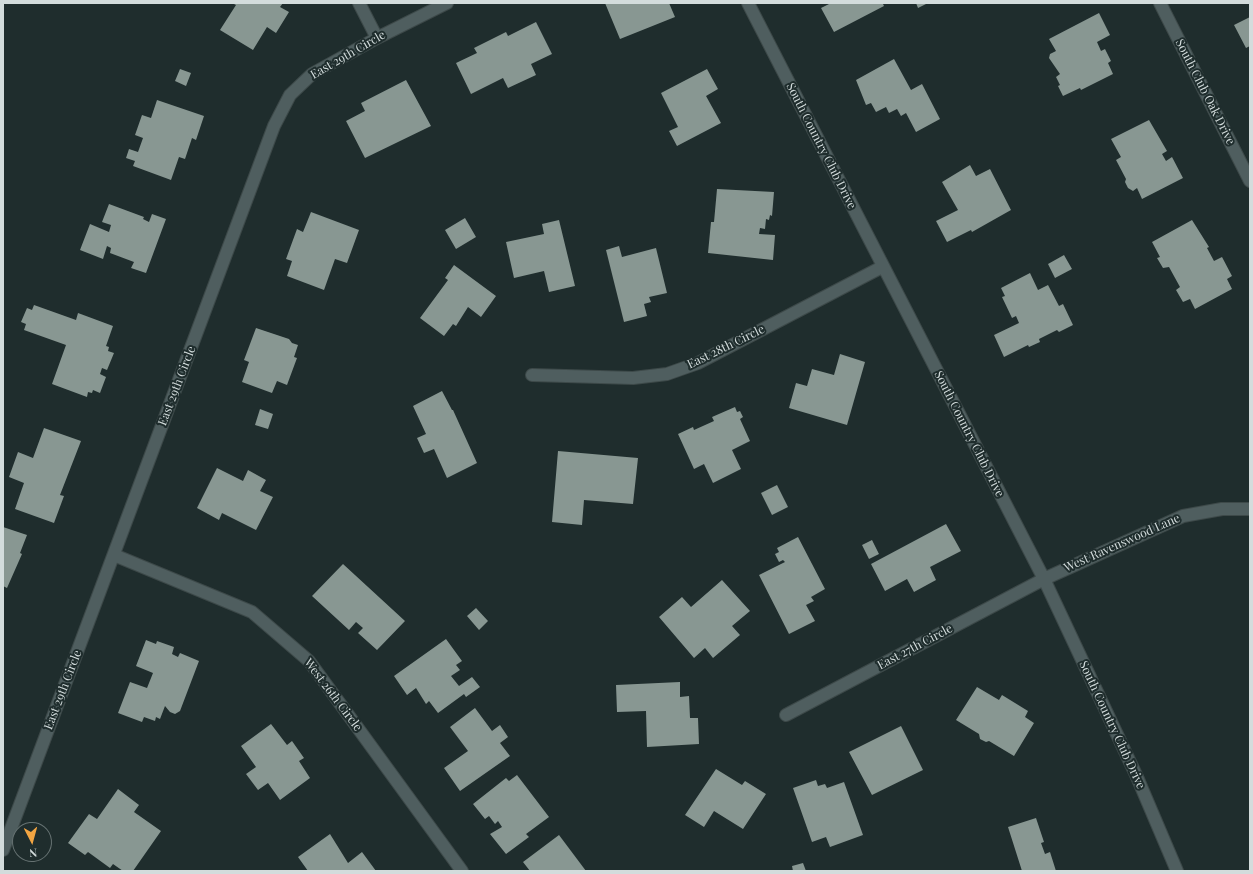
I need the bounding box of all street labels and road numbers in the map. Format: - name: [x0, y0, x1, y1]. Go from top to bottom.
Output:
- street label: East 29th Circle: [308, 28, 388, 82]
- street label: South Club Oak Drive: [1172, 37, 1238, 147]
- street label: South Country Club Drive: [783, 81, 859, 211]
- street label: East 28th Circle: [685, 322, 767, 372]
- street label: East 29th Circle: [155, 344, 199, 428]
- street label: South Country Club Drive: [931, 369, 1007, 499]
- street label: West Ravenswood Lane: [1062, 511, 1182, 575]
- street label: East 27th Circle: [875, 621, 955, 673]
- street label: East 29th Circle: [41, 648, 85, 732]
- street label: West 26th Circle: [301, 656, 365, 734]
- street label: South Country Club Drive: [1076, 659, 1148, 791]

